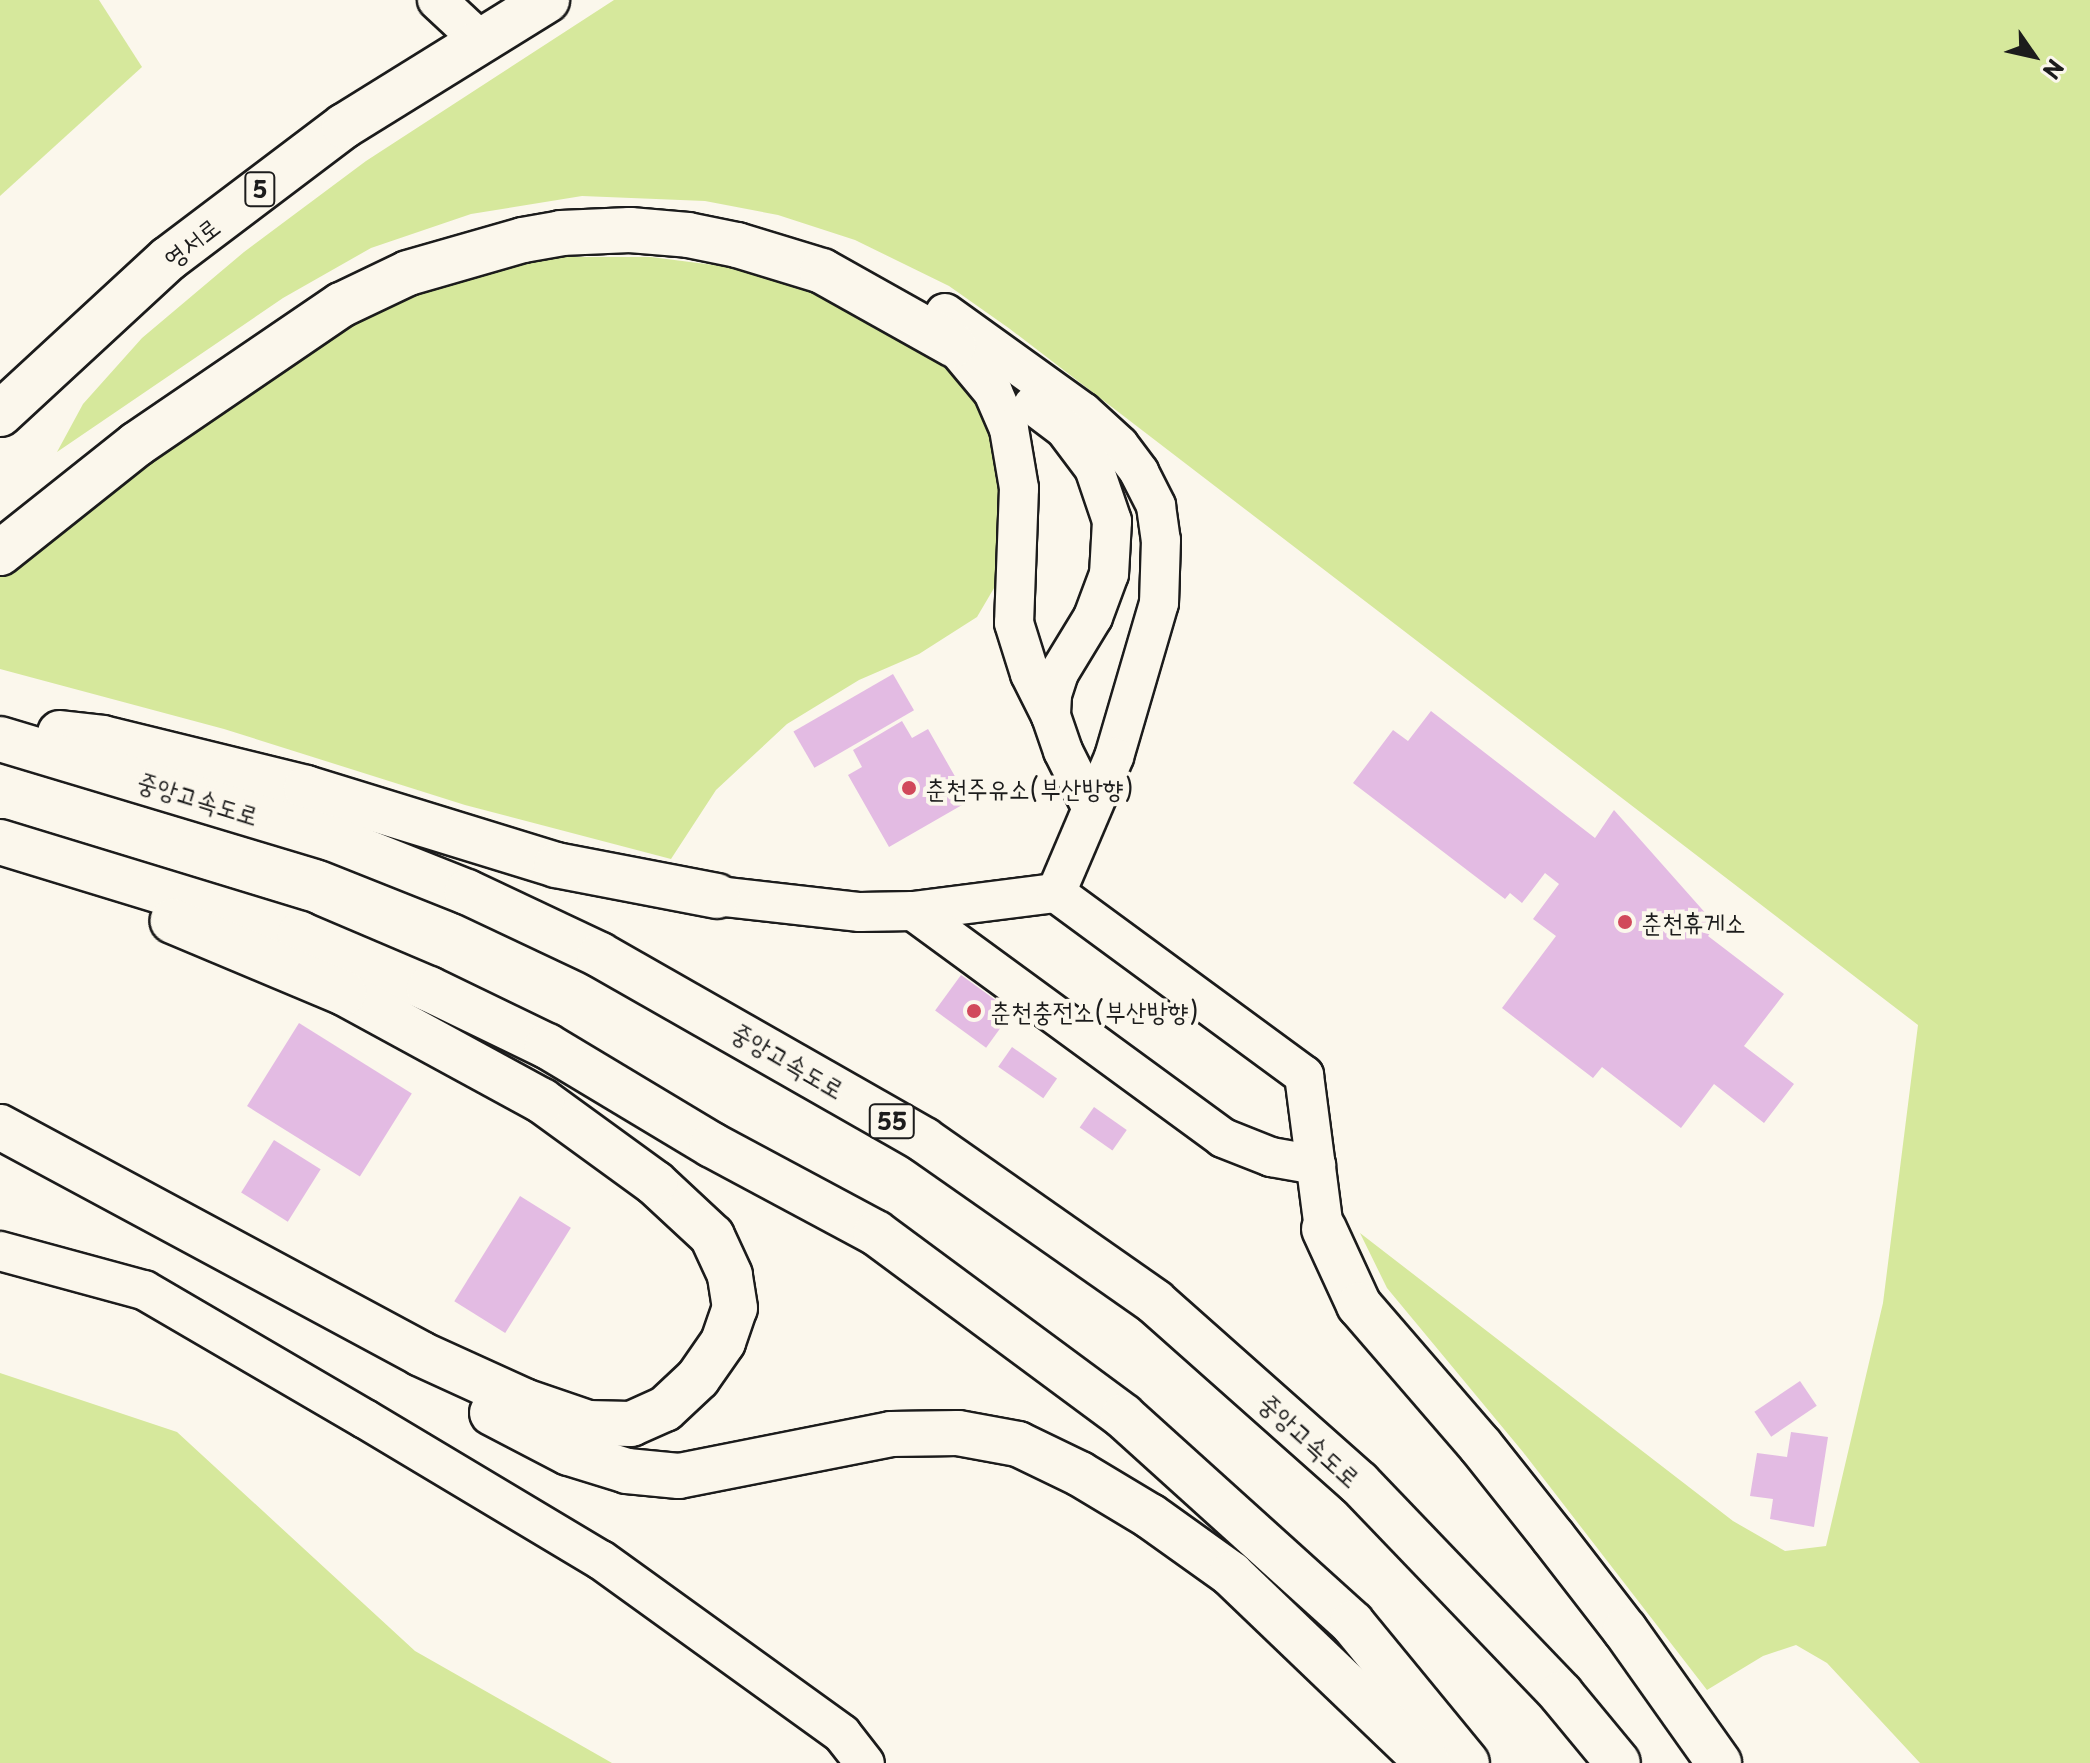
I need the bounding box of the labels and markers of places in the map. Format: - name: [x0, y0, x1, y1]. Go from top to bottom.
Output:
- place label: 춘천주유소(부산방향): [925, 772, 1134, 804]
- marker: 춘천주유소(부산방향): [900, 779, 918, 797]
- place label: 춘천휴게소: [1641, 906, 1746, 938]
- marker: 춘천휴게소: [1616, 913, 1634, 931]
- place label: 춘천충전소(부산방향): [990, 995, 1199, 1027]
- marker: 춘천충전소(부산방향): [965, 1002, 983, 1020]

